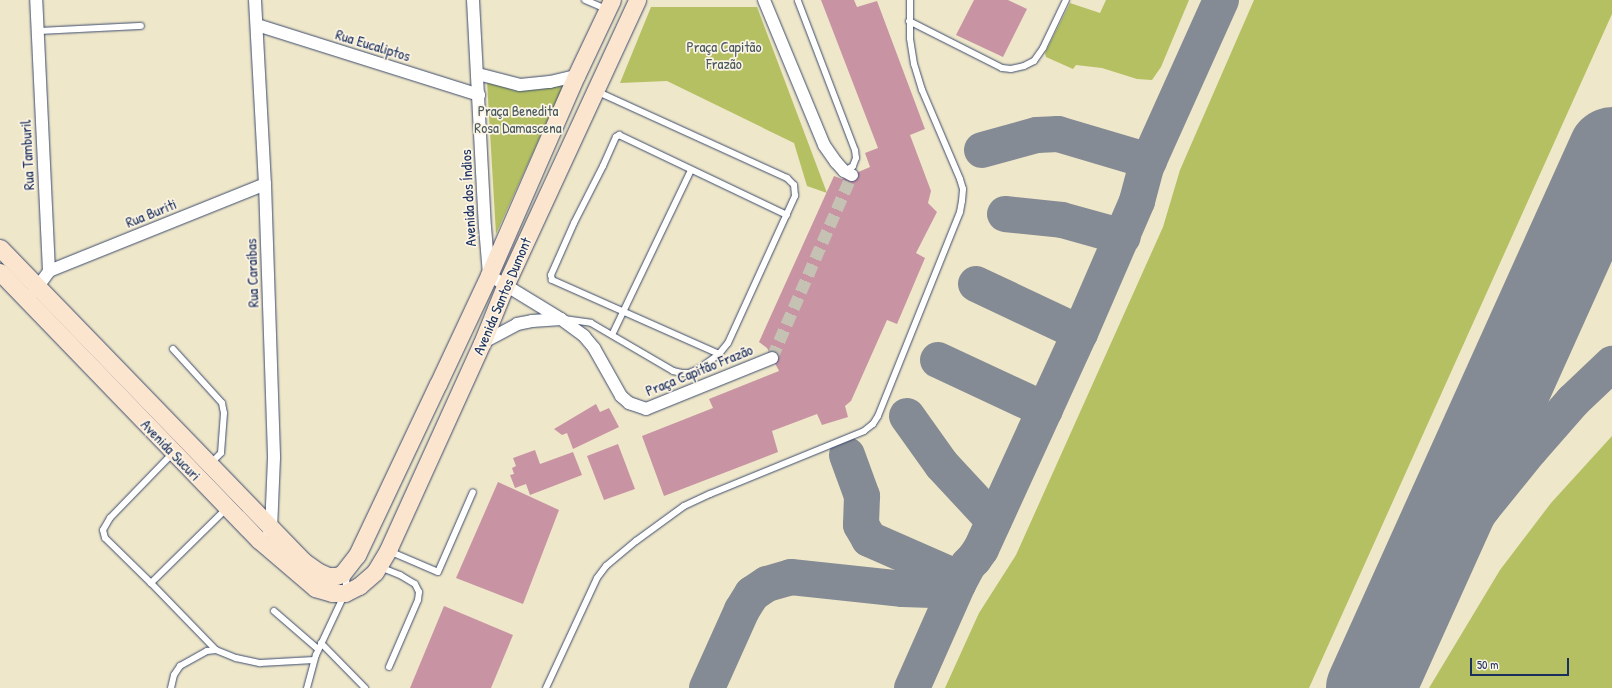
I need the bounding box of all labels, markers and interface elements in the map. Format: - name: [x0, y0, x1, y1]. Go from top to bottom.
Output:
- street label: Rua Eucaliptos: [333, 25, 413, 65]
- park label: Praça Capitão Frazão: [687, 37, 761, 72]
- park label: Praça Benedita Rosa Damascena: [474, 101, 562, 136]
- street label: Rua Tamburil: [16, 119, 38, 191]
- street label: Avenida dos Índios: [456, 149, 480, 247]
- street label: Rua Buriti: [123, 195, 179, 231]
- street label: Avenida Santos Dumont: [469, 235, 535, 357]
- street label: Rua Caraíbas: [242, 238, 262, 308]
- street label: Praça Capitão Frazão: [643, 340, 755, 400]
- street label: Avenida Sucuri: [137, 416, 205, 484]
- scale bar: [1472, 650, 1571, 676]
- text: 50 m: [1477, 656, 1498, 673]

